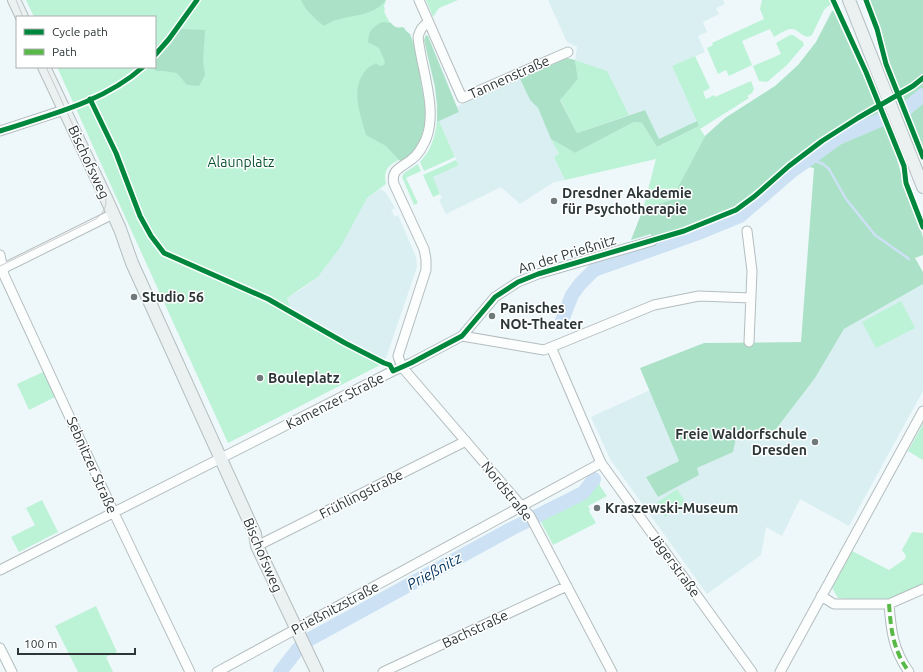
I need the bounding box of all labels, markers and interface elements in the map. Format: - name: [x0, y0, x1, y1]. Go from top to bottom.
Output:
- legend: [16, 16, 156, 68]
- text: Cycle path: [52, 25, 108, 38]
- text: Path: [52, 45, 77, 58]
- street label: Tannenstraße: [466, 52, 552, 102]
- street label: Bischofsweg: [65, 123, 113, 201]
- park label: Alaunplatz: [207, 154, 275, 170]
- place label: Dresdner Akademie für Psychotherapie: [562, 185, 692, 217]
- marker: Dresdner Akademie für Psychotherapie: [549, 196, 559, 206]
- street label: An der Prießnitz: [516, 232, 618, 276]
- place label: Studio 56: [142, 289, 204, 305]
- marker: Studio 56: [129, 292, 139, 302]
- place label: Panisches NOt-Theater: [500, 300, 583, 332]
- marker: Panisches NOt-Theater: [487, 311, 497, 321]
- street label: Kamenzer Straße: [283, 369, 387, 433]
- place label: Bouleplatz: [268, 370, 340, 386]
- marker: Bouleplatz: [255, 373, 265, 383]
- street label: Sebnitzer Straße: [64, 414, 120, 516]
- place label: Freie Waldorfschule Dresden: [675, 426, 807, 458]
- marker: Freie Waldorfschule Dresden: [810, 437, 820, 447]
- street label: Nordstraße: [478, 458, 536, 524]
- street label: Frühlingstraße: [316, 466, 406, 522]
- place label: Kraszewski-Museum: [605, 500, 738, 516]
- marker: Kraszewski-Museum: [592, 503, 602, 513]
- street label: Bischofsweg: [240, 515, 286, 595]
- street label: Jägerstraße: [646, 530, 704, 600]
- water label: Prießnitz: [404, 548, 465, 593]
- street label: Prießnitzstraße: [288, 578, 382, 638]
- street label: Bachstraße: [440, 607, 510, 651]
- scale bar: [18, 630, 135, 656]
- text: 100 m: [24, 637, 57, 650]

